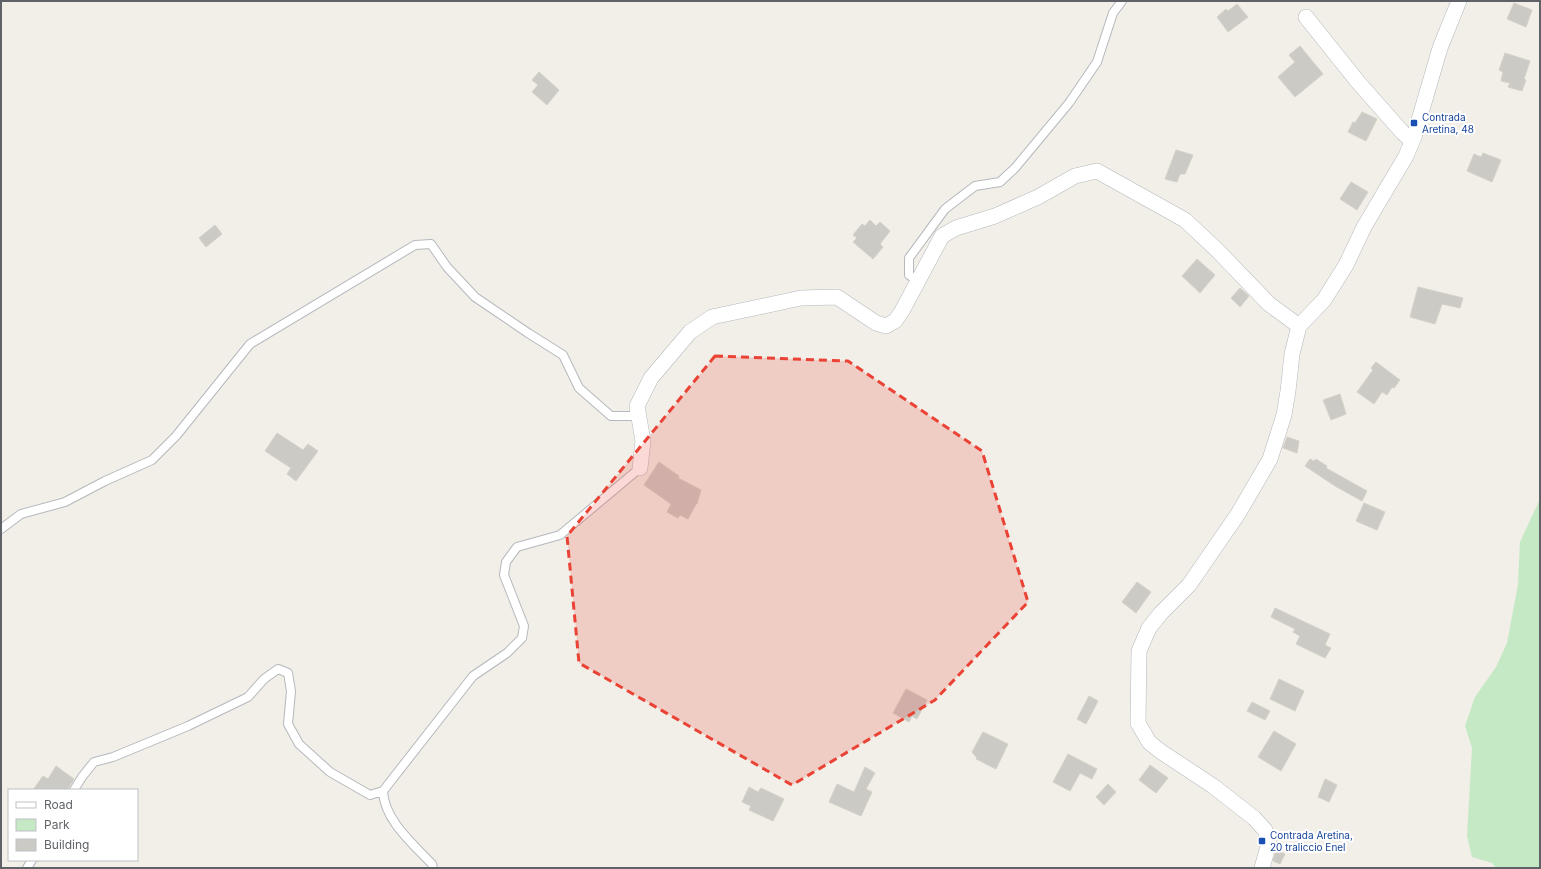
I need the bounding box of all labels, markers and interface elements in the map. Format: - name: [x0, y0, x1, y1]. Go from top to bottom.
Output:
- place label: Contrada Aretina, 48: [1422, 111, 1474, 135]
- marker: Contrada Aretina, 48: [1409, 118, 1419, 128]
- legend: [8, 789, 138, 861]
- text: Road: [44, 797, 73, 812]
- text: Park: [44, 817, 70, 832]
- place label: Contrada Aretina, 20 traliccio Enel: [1270, 829, 1353, 853]
- marker: Contrada Aretina, 20 traliccio Enel: [1257, 836, 1267, 846]
- text: Building: [44, 837, 89, 852]

